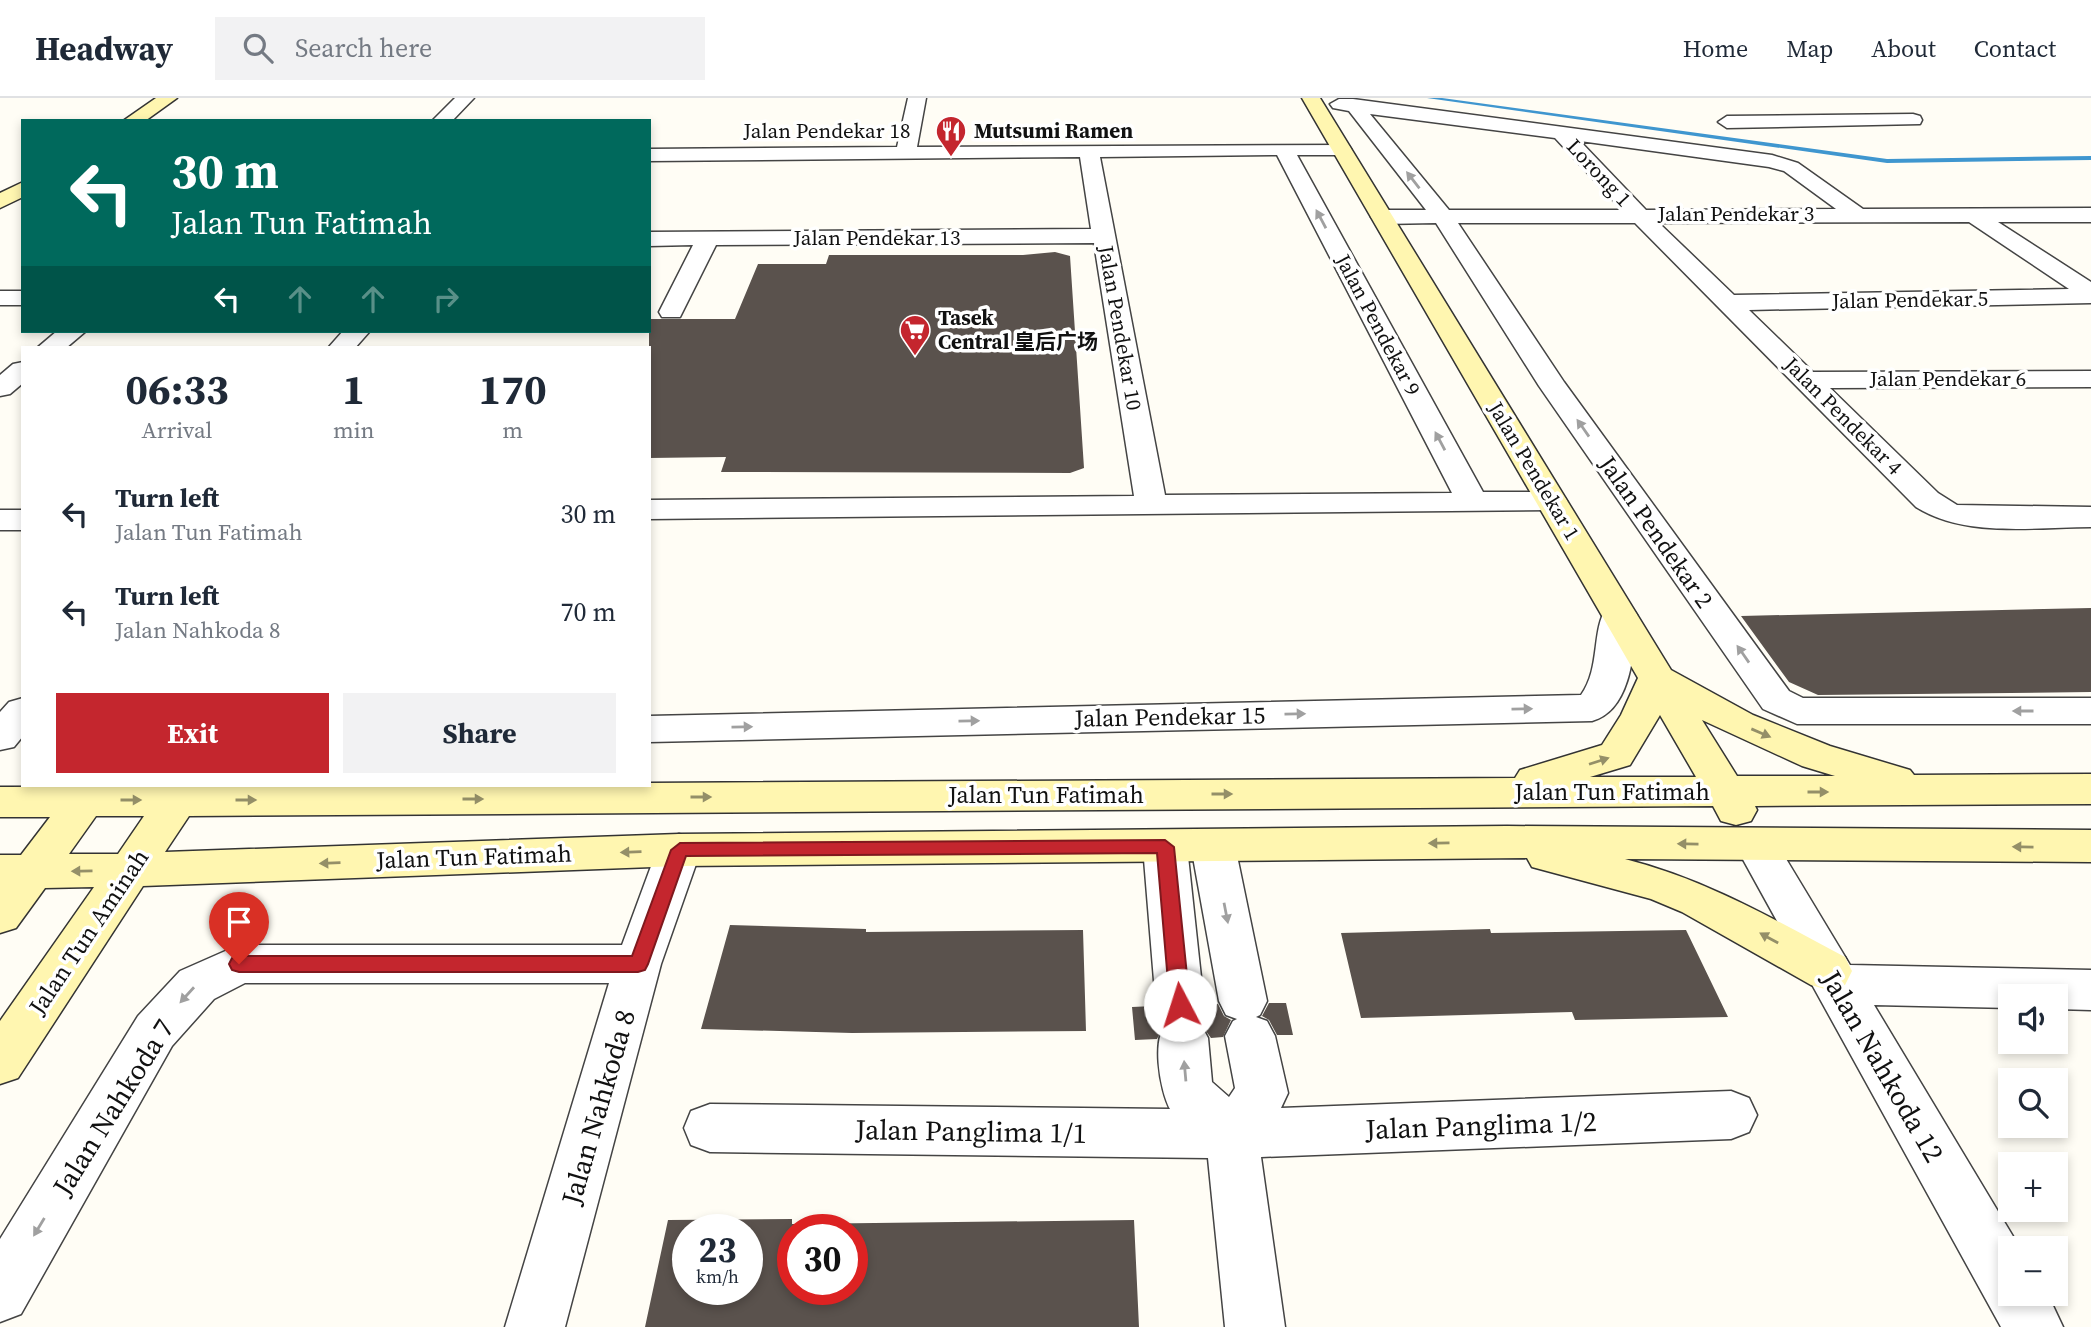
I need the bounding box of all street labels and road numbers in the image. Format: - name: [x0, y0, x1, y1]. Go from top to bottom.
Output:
- street label: Jalan Pendekar 18: [743, 116, 910, 145]
- street label: Lorong 1: [1560, 132, 1638, 213]
- street label: Jalan Pendekar 3: [1657, 199, 1814, 228]
- street label: Jalan Pendekar 13: [793, 223, 960, 252]
- street label: Jalan Pendekar 10: [1092, 242, 1149, 413]
- street label: Jalan Pendekar 9: [1328, 248, 1428, 401]
- street label: Jalan Pendekar 5: [1831, 284, 1988, 315]
- street label: Jalan Pendekar 4: [1777, 349, 1909, 482]
- street label: Jalan Pendekar 6: [1869, 364, 2026, 393]
- street label: Jalan Pendekar 1: [1481, 395, 1587, 545]
- street label: Jalan Pendekar 2: [1591, 448, 1721, 614]
- street label: Jalan Pendekar 15: [1073, 698, 1266, 735]
- street label: Jalan Tun Fatimah: [1513, 775, 1710, 808]
- street label: Jalan Tun Fatimah: [947, 778, 1144, 811]
- street label: Jalan Tun Fatimah: [375, 837, 572, 876]
- street label: Jalan Tun Aminah: [20, 842, 156, 1022]
- street label: Jalan Nahkoda 12: [1812, 962, 1953, 1169]
- street label: Jalan Nahkoda 8: [552, 1005, 644, 1210]
- street label: Jalan Nahkoda 7: [43, 1011, 183, 1203]
- street label: Jalan Panglima 1/2: [1364, 1102, 1597, 1148]
- street label: Jalan Panglima 1/1: [854, 1110, 1087, 1152]

